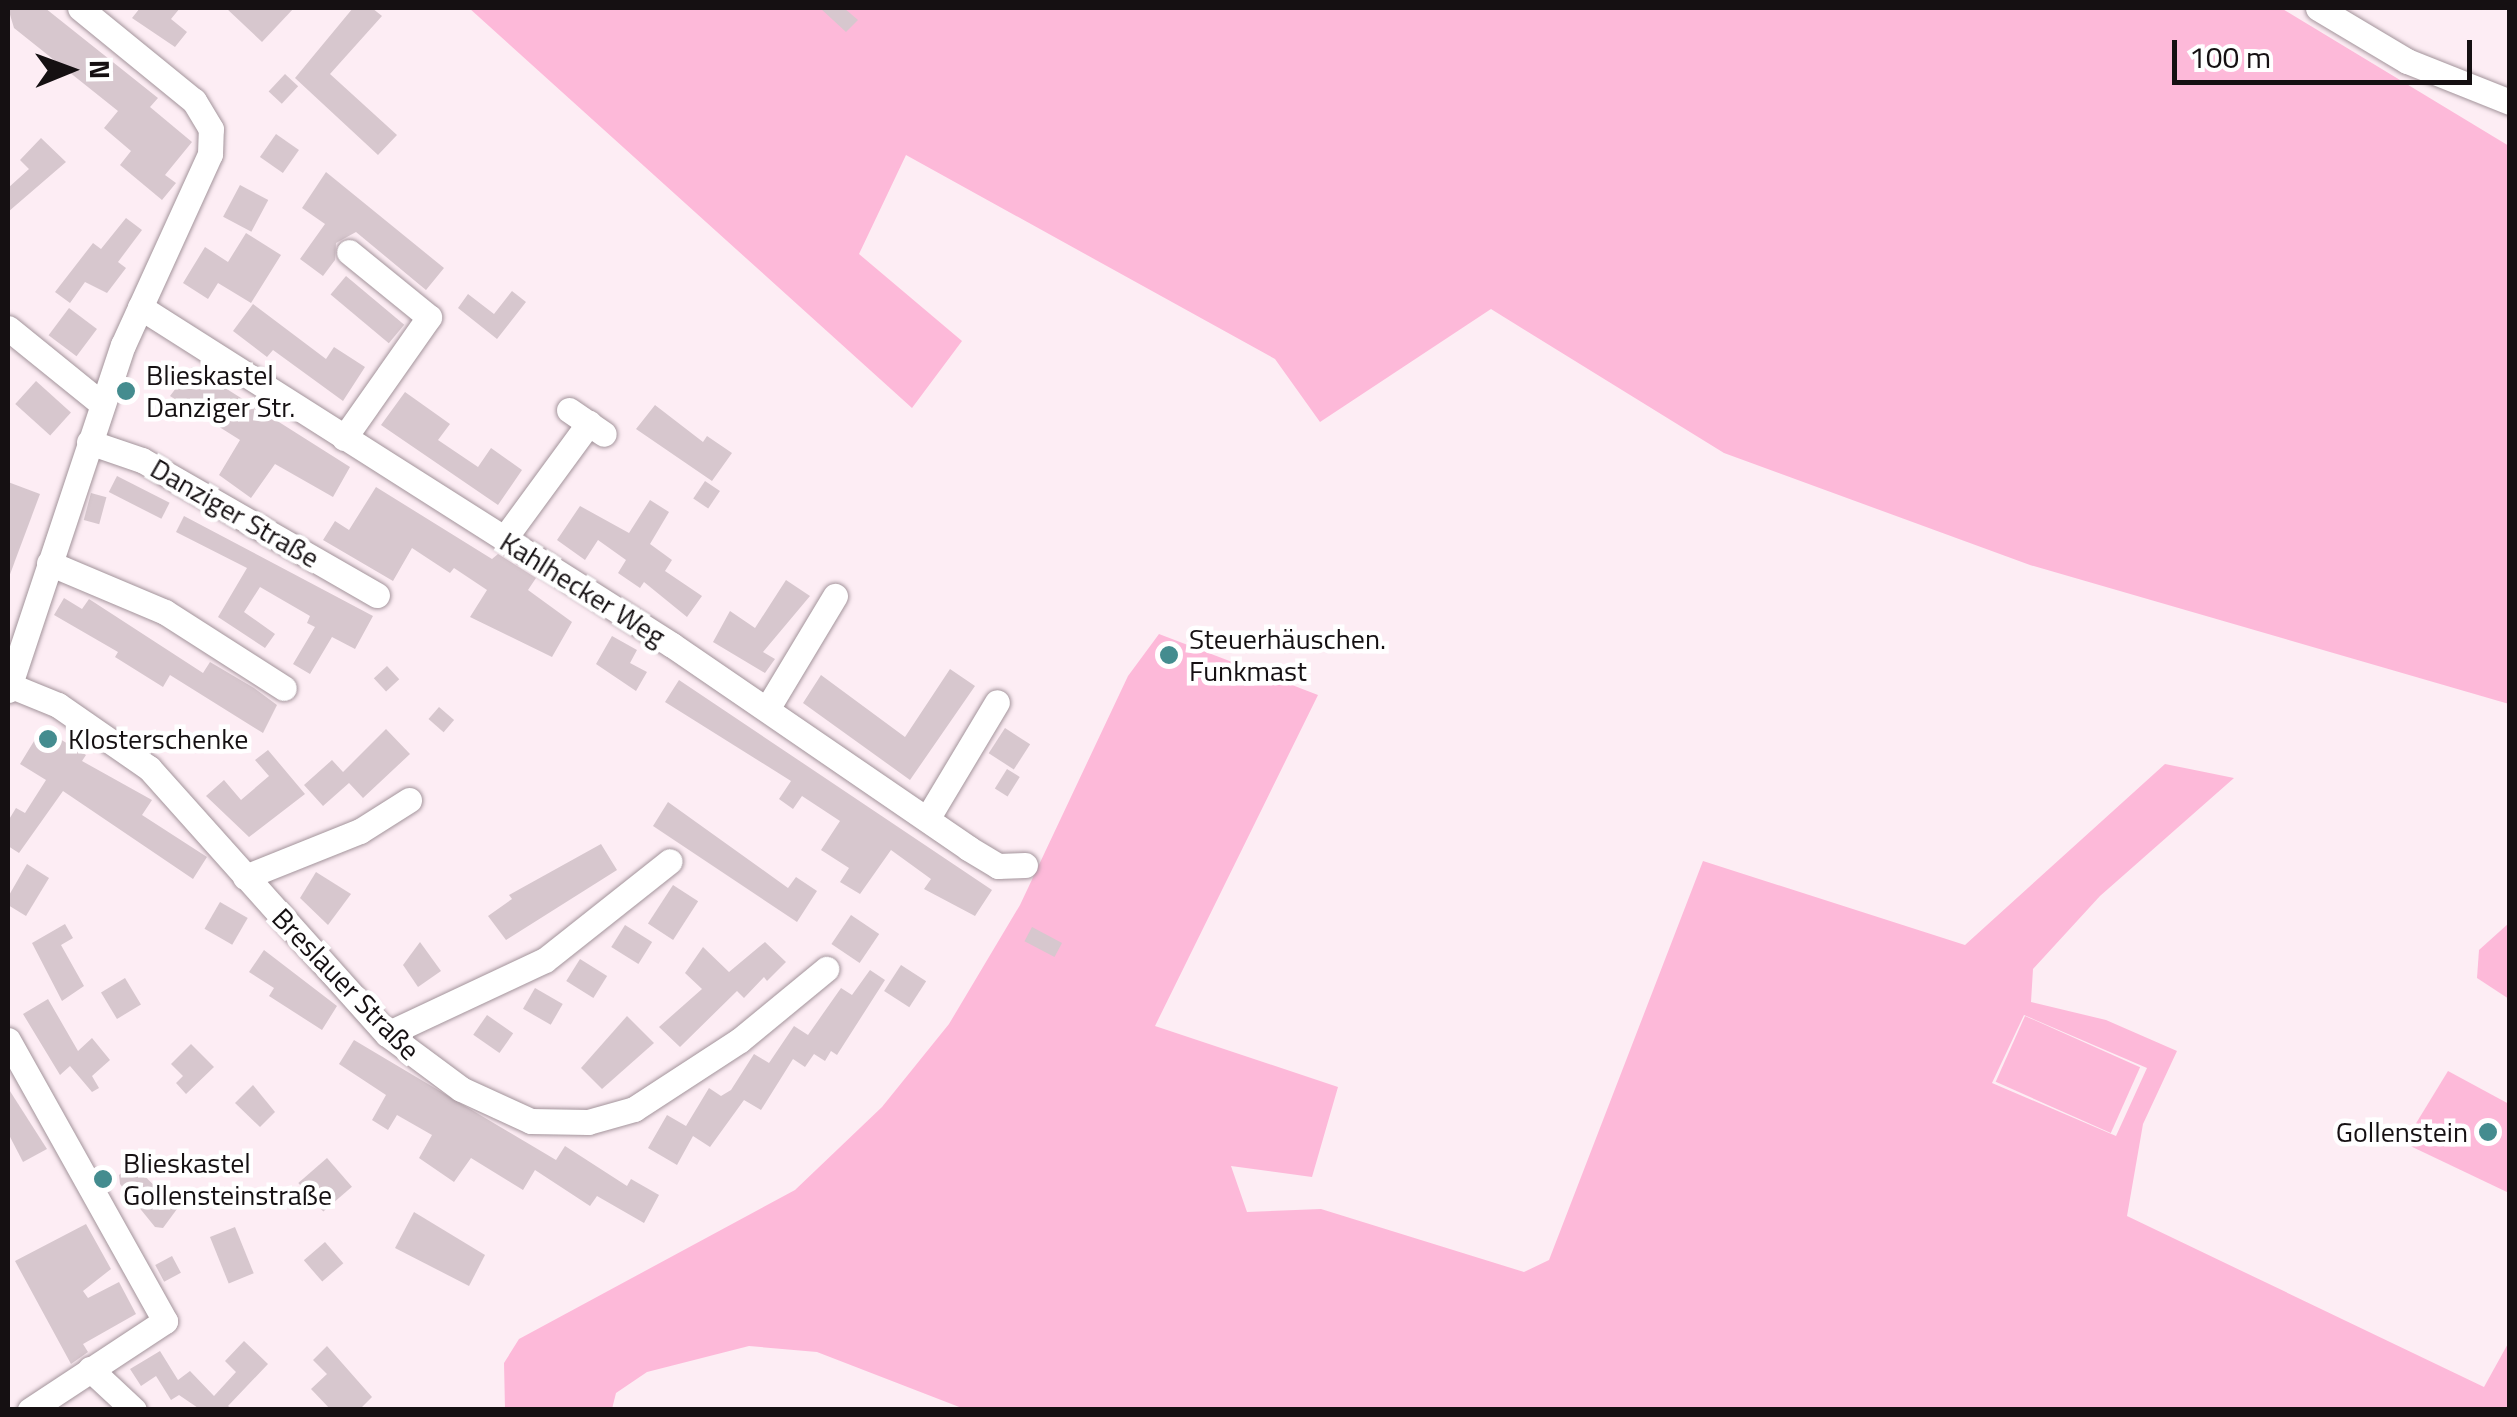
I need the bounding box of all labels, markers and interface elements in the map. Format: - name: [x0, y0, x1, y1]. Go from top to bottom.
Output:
- north arrow: [20, 20, 120, 120]
- scale bar: [2177, 20, 2477, 82]
- text: 100 m: [2189, 34, 2271, 80]
- text: N: [79, 59, 122, 80]
- place label: Blieskastel Danziger Str.: [146, 358, 295, 424]
- marker: Blieskastel Danziger Str.: [115, 380, 137, 402]
- street label: Danziger Straße: [145, 451, 325, 575]
- street label: Kahlhecker Weg: [494, 525, 672, 653]
- place label: Steuerhäuschen. Funkmast: [1189, 622, 1386, 688]
- marker: Steuerhäuschen. Funkmast: [1158, 644, 1180, 666]
- place label: Klosterschenke: [68, 722, 248, 756]
- marker: Klosterschenke: [37, 728, 59, 750]
- street label: Breslauer Straße: [265, 901, 427, 1067]
- place label: Gollenstein: [2336, 1115, 2468, 1149]
- marker: Gollenstein: [2477, 1121, 2499, 1143]
- place label: Blieskastel Gollensteinstraße: [123, 1146, 332, 1212]
- marker: Blieskastel Gollensteinstraße: [92, 1168, 114, 1190]

